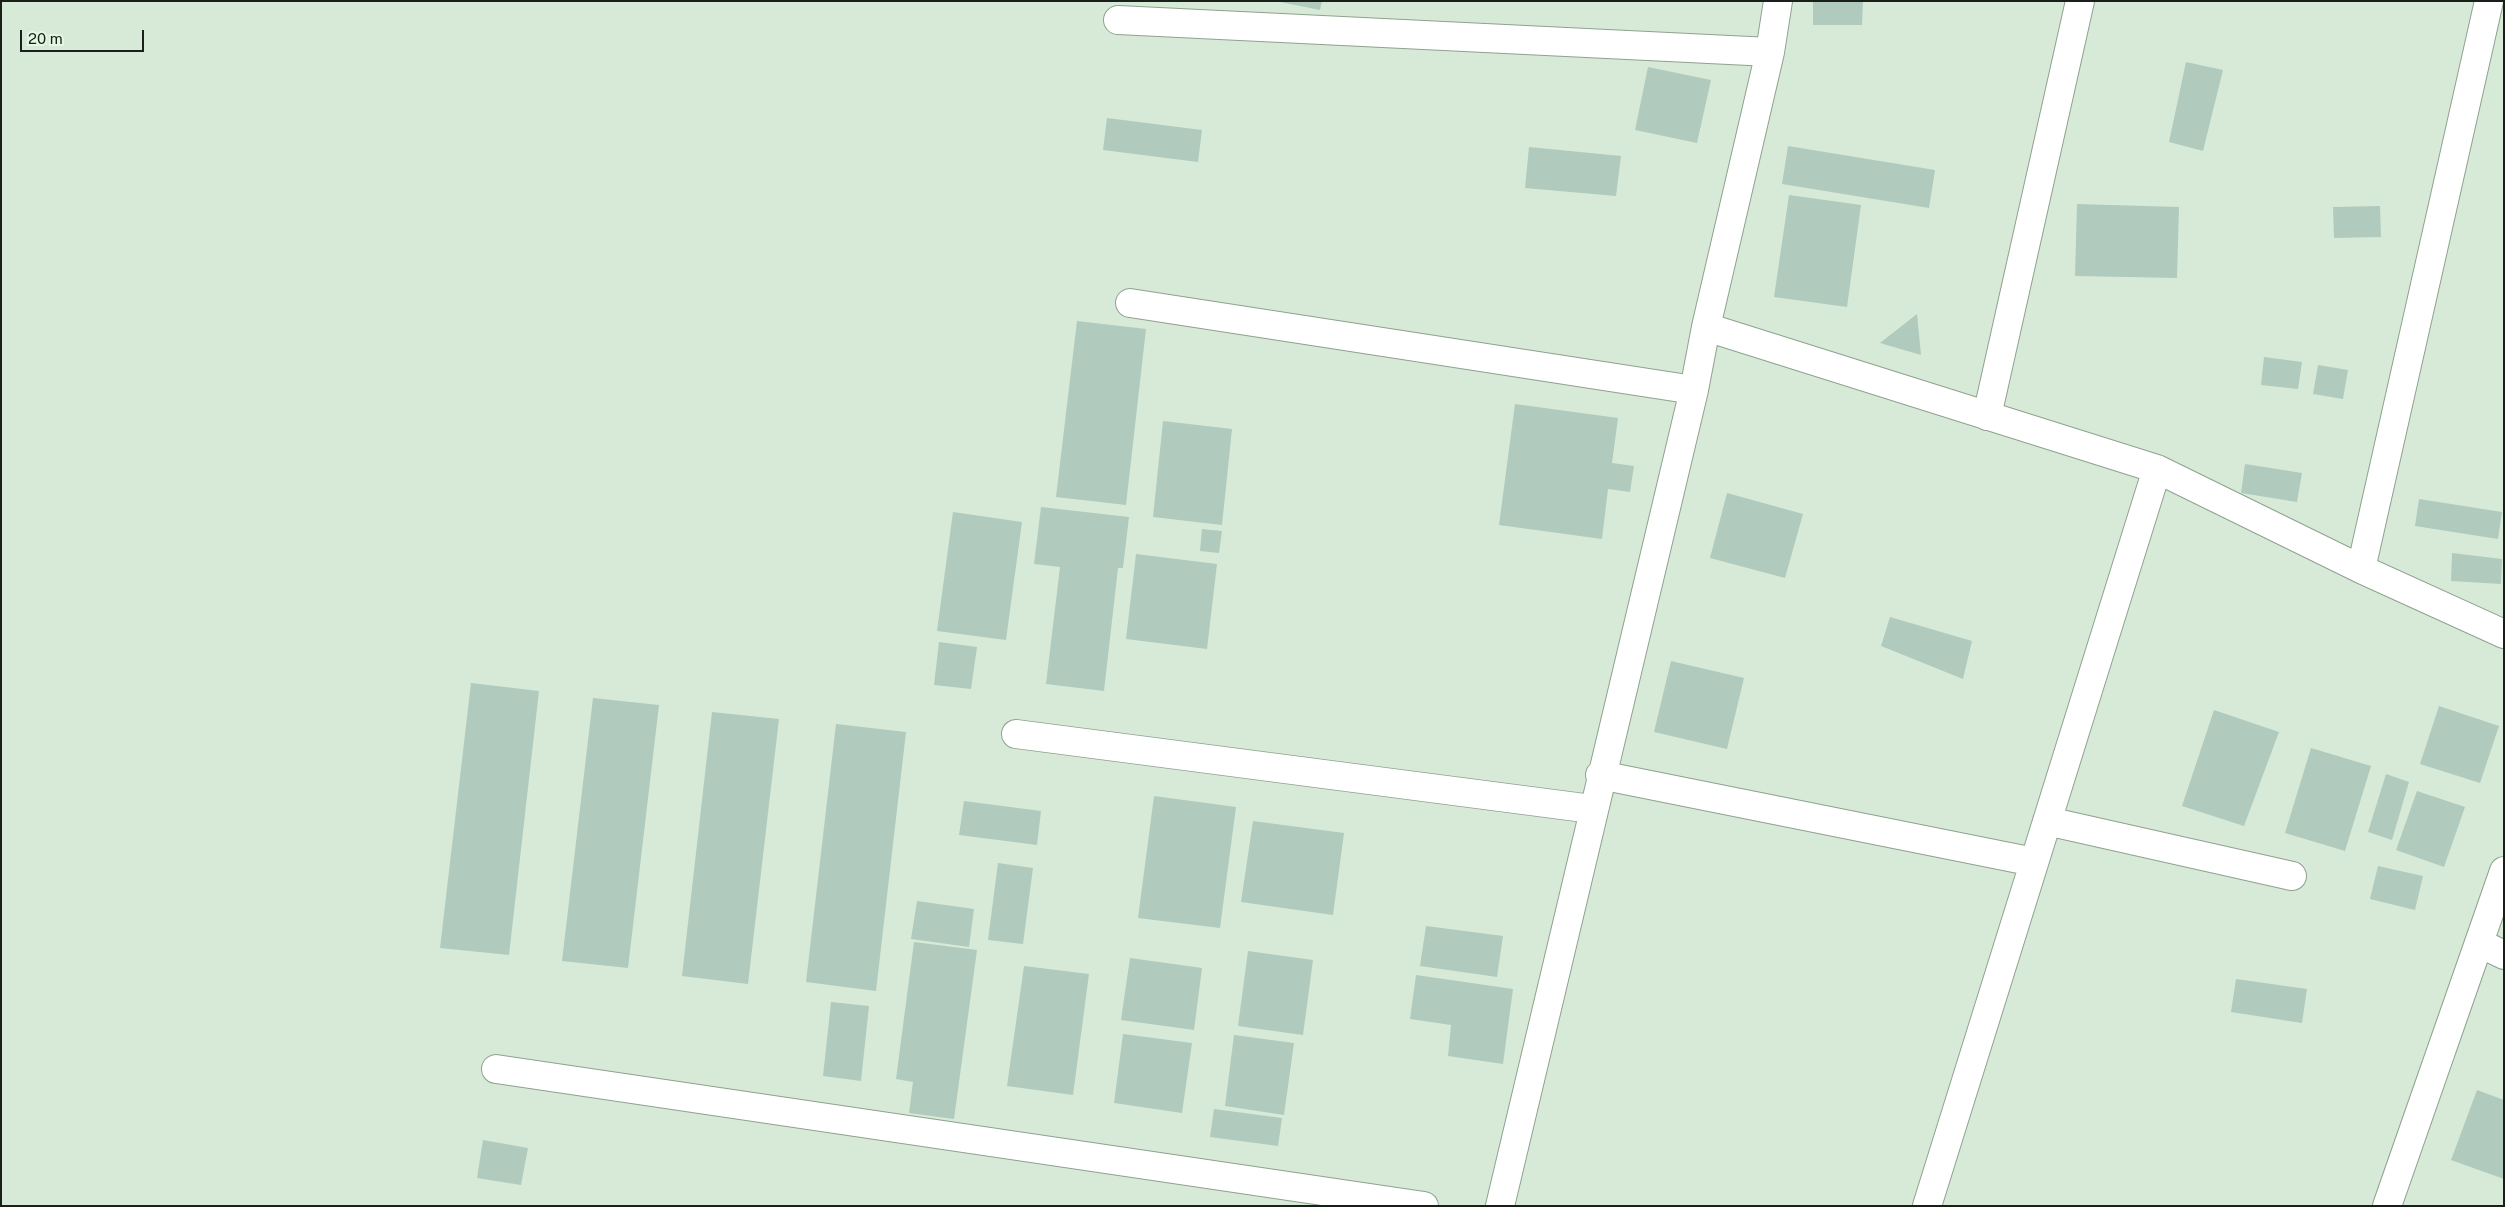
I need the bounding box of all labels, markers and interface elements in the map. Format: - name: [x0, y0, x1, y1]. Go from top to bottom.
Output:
- scale bar: [22, 20, 146, 52]
- text: 20 m: [28, 30, 63, 47]

